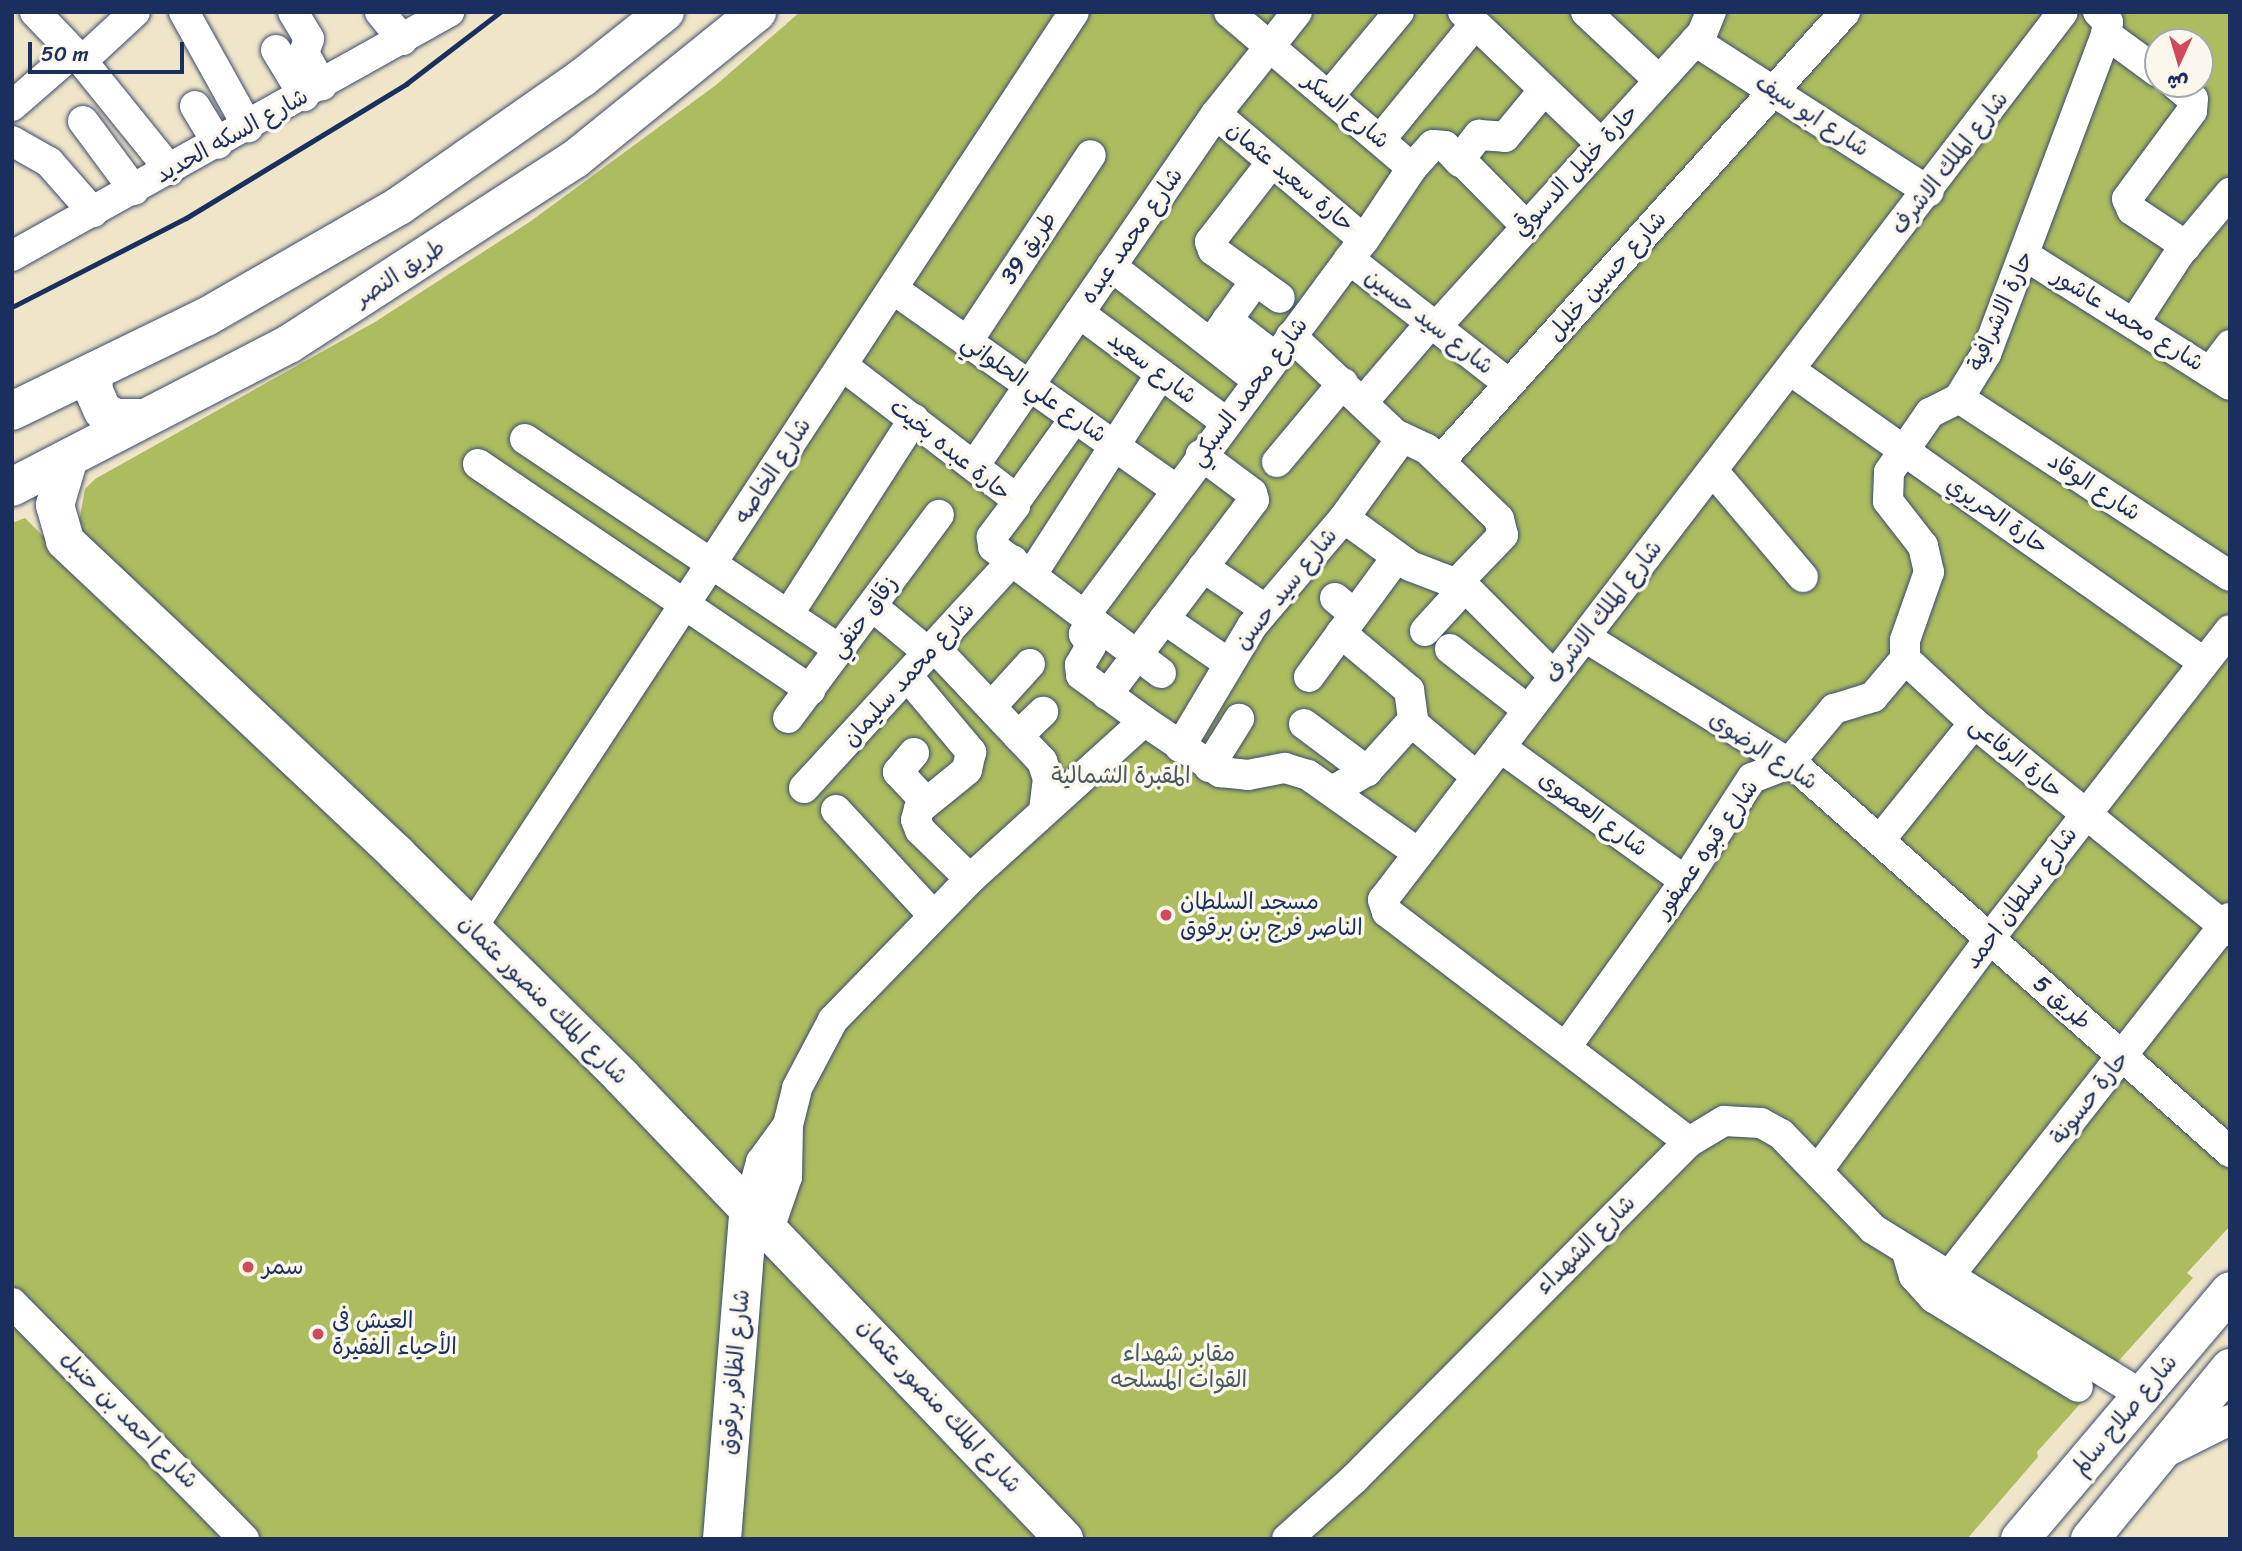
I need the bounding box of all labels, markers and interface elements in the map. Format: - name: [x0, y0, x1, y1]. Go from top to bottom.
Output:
- scale bar: [32, 28, 187, 72]
- north arrow: [2144, 28, 2214, 98]
- text: 50 m: [41, 35, 89, 73]
- text: ش: [2166, 65, 2189, 100]
- street label: شارع السكر: [1297, 67, 1395, 155]
- street label: شارع ابو سيف: [1750, 69, 1874, 163]
- street label: شارع السكه الحديد: [151, 83, 313, 189]
- street label: شارع الملك الاشرف: [1886, 86, 2014, 240]
- street label: حارة خليل الدسوقي: [1508, 99, 1644, 243]
- street label: حارة سعيد عثمان: [1221, 116, 1359, 238]
- street label: شارع محمد عبده: [1075, 163, 1189, 309]
- street label: شارع حسين خليل: [1541, 205, 1673, 347]
- street label: طريق 39: [995, 207, 1063, 289]
- street label: طريق النصر: [350, 234, 450, 312]
- street label: حارة الاشرافية: [1962, 247, 2040, 375]
- street label: شارع محمد عاشور: [2047, 262, 2209, 378]
- street label: شارع سيد حسين: [1359, 263, 1499, 381]
- street label: شارع محمد السبكي: [1184, 312, 1314, 472]
- street label: شارع سعيد: [1102, 326, 1202, 410]
- street label: شارع علي الحلواني: [956, 329, 1112, 449]
- street label: حارة عبده بخيت: [884, 393, 1016, 507]
- street label: شارع الخاصه: [729, 413, 817, 529]
- street label: شارع الوقاد: [2042, 447, 2146, 527]
- street label: حارة الحريري: [1941, 471, 2053, 561]
- street label: شارع سيد حسن: [1228, 522, 1344, 656]
- street label: شارع الملك الاشرف: [1540, 535, 1668, 689]
- street label: زقاق حنفي: [824, 570, 904, 664]
- street label: شارع محمد سليمان: [837, 597, 981, 753]
- street label: شارع الرضوى: [1704, 706, 1822, 796]
- street label: حارة الرفاعى: [1964, 711, 2068, 805]
- park label: المقبرة الشمالية: [1051, 762, 1191, 790]
- street label: شارع العصوى: [1533, 765, 1653, 863]
- street label: شارع قبوه عصفور: [1649, 775, 1765, 923]
- street label: شارع سلطان احمد: [1958, 821, 2084, 975]
- place label: مسجد السلطان الناصر فرج بن برقوق: [1180, 888, 1363, 942]
- marker: مسجد السلطان الناصر فرج بن برقوق: [1158, 907, 1174, 923]
- street label: شارع الملك منصور عثمان: [452, 909, 634, 1091]
- street label: طريق 5: [2027, 970, 2097, 1036]
- street label: حارة حسونة: [2045, 1046, 2135, 1150]
- street label: شارع الشهداء: [1530, 1189, 1642, 1301]
- place label: سمر: [262, 1253, 304, 1281]
- marker: سمر: [240, 1259, 256, 1275]
- street label: شارع الظافر برقوق: [714, 1288, 756, 1456]
- place label: العيش في الأحياء الفقيرة: [332, 1307, 457, 1361]
- street label: شارع الملك منصور عثمان: [851, 1313, 1027, 1499]
- marker: العيش في الأحياء الفقيرة: [310, 1326, 326, 1342]
- park label: مقابر شهداء القوات المسلحه: [1111, 1340, 1247, 1394]
- street label: شارع احمد بن حنبل: [54, 1345, 204, 1495]
- street label: شارع صلاح سالم: [2066, 1349, 2184, 1481]

